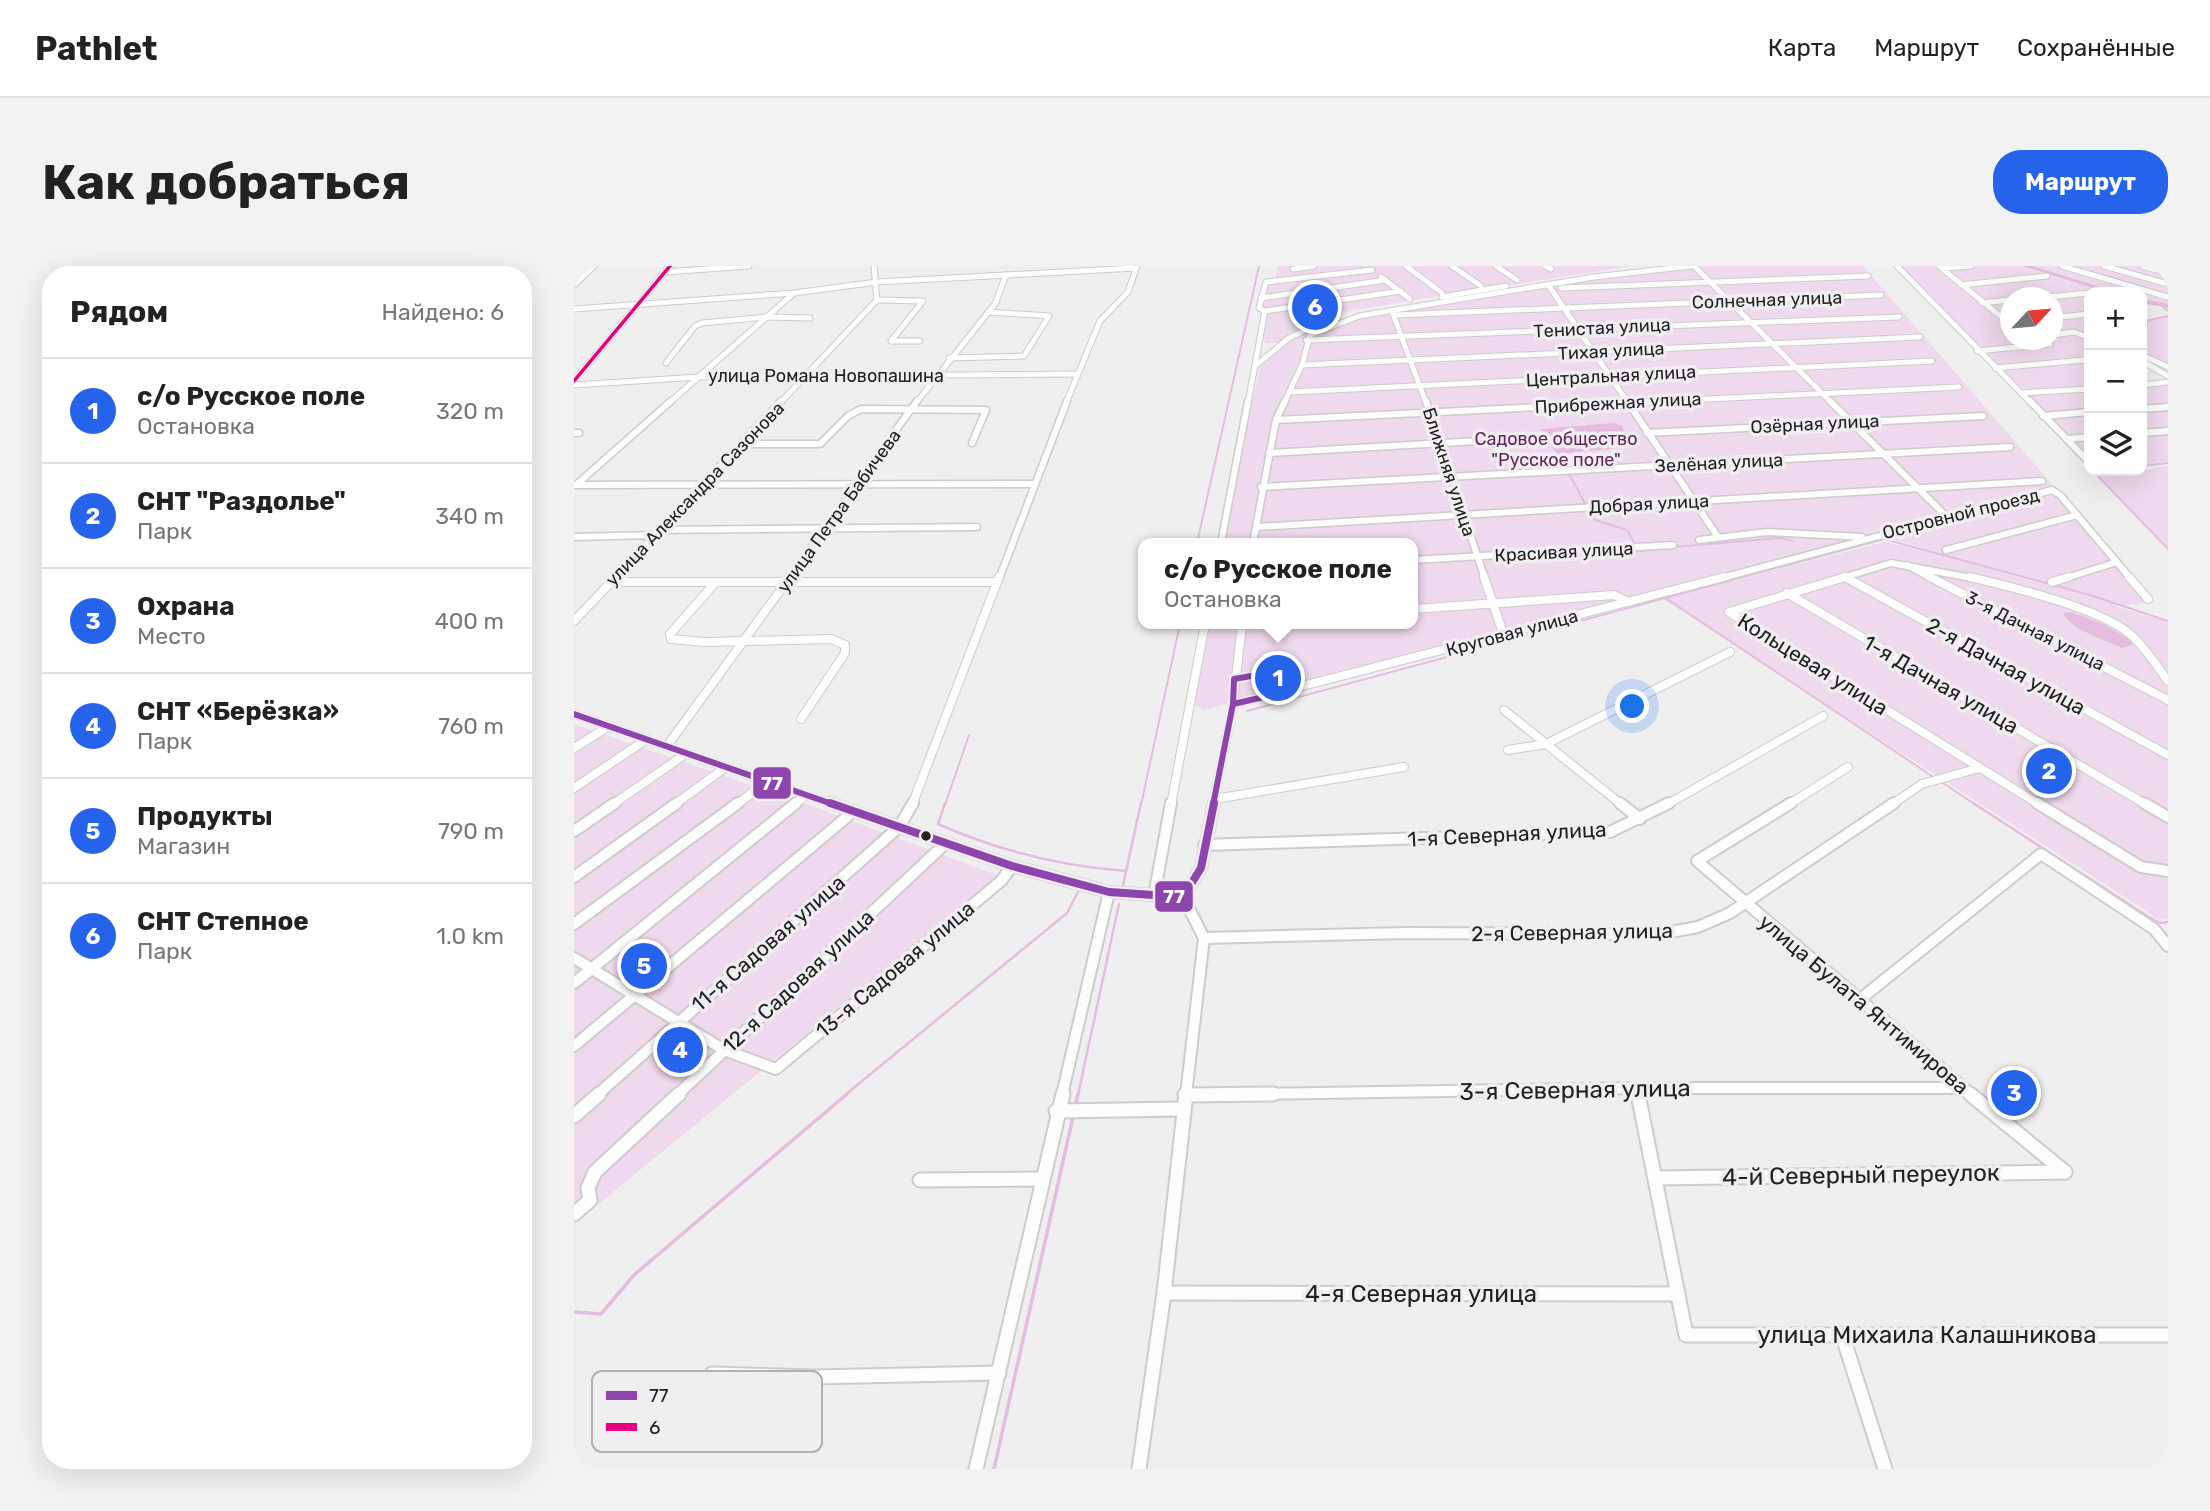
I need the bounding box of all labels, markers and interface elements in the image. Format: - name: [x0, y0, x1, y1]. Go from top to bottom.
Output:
- text: Pathlet: [35, 29, 158, 68]
- text: Карта: [1768, 34, 1836, 62]
- text: Маршрут: [1874, 34, 1979, 62]
- text: Сохранённые: [2017, 34, 2175, 62]
- button: Маршрут: [1993, 150, 2168, 214]
- text: Как добраться: [42, 153, 410, 211]
- pin: 6: [1292, 281, 1338, 333]
- street label: Солнечная улица: [1691, 286, 1843, 314]
- north arrow: [2000, 287, 2063, 350]
- map controls: [2084, 287, 2147, 476]
- button: +: [2084, 287, 2147, 350]
- text: Рядом: [70, 294, 168, 330]
- text: Найдено: 6: [382, 298, 504, 326]
- street label: Тенистая улица: [1533, 313, 1671, 343]
- street label: Тихая улица: [1557, 337, 1665, 365]
- button: −: [2084, 350, 2147, 413]
- street label: Центральная улица: [1525, 361, 1697, 391]
- street label: улица Романа Новопашина: [708, 365, 944, 387]
- text: с/о Русское поле: [137, 381, 365, 412]
- street label: Прибрежная улица: [1534, 388, 1702, 418]
- text: 1: [87, 397, 99, 425]
- text: 320 m: [436, 397, 504, 425]
- street label: улица Александра Сазонова: [601, 397, 789, 591]
- street label: Ближняя улица: [1418, 405, 1480, 539]
- street label: Озёрная улица: [1750, 410, 1880, 438]
- text: Остановка: [137, 412, 255, 440]
- button: layers: [2084, 413, 2147, 476]
- street label: улица Петра Бабичева: [772, 425, 906, 597]
- park label: Садовое общество "Русское поле": [1474, 428, 1638, 471]
- street label: Зелёная улица: [1654, 449, 1784, 477]
- street label: Островной проезд: [1880, 484, 2042, 544]
- text: СНТ "Раздолье": [137, 486, 346, 517]
- street label: Добрая улица: [1588, 490, 1710, 518]
- text: 2: [86, 502, 100, 530]
- text: 340 m: [435, 502, 504, 530]
- text: Парк: [137, 517, 192, 545]
- street label: Красивая улица: [1494, 537, 1634, 567]
- popup: [1138, 538, 1418, 629]
- text: с/о Русское поле: [1164, 554, 1392, 585]
- text: Остановка: [1164, 585, 1282, 613]
- street label: 3-я Дачная улица: [1962, 586, 2108, 676]
- text: Охрана: [137, 591, 234, 622]
- street label: Круговая улица: [1444, 605, 1580, 661]
- text: 3: [85, 607, 101, 635]
- text: 400 m: [434, 607, 504, 635]
- street label: Кольцевая улица: [1733, 608, 1893, 720]
- street label: 2-я Дачная улица: [1922, 612, 2090, 720]
- text: Место: [137, 622, 206, 650]
- street label: 1-я Дачная улица: [1859, 629, 2023, 739]
- pin: 1: [1255, 652, 1301, 704]
- your location: [1615, 689, 1649, 723]
- text: СНТ «Берёзка»: [137, 696, 339, 727]
- text: 4: [85, 712, 101, 740]
- text: 760 m: [438, 712, 504, 740]
- text: Парк: [137, 727, 192, 755]
- pin: 2: [2026, 745, 2072, 797]
- line badge: 77: [752, 766, 792, 800]
- text: 77: [761, 772, 783, 795]
- text: Продукты: [137, 801, 273, 832]
- street label: 1-я Северная улица: [1407, 816, 1607, 852]
- text: 5: [86, 817, 100, 845]
- text: 790 m: [438, 817, 504, 845]
- unlabelled marker: [919, 829, 933, 843]
- text: Магазин: [137, 832, 230, 860]
- street label: 11-я Садовая улица: [686, 869, 850, 1017]
- line badge: 77: [1154, 880, 1194, 913]
- text: 77: [1163, 885, 1185, 908]
- street label: 13-я Садовая улица: [811, 895, 979, 1043]
- street label: 12-я Садовая улица: [717, 904, 879, 1058]
- text: СНТ Степное: [137, 906, 309, 937]
- street label: улица Булата Янтимирова: [1754, 909, 1974, 1099]
- street label: 2-я Северная улица: [1471, 918, 1673, 946]
- text: 6: [86, 922, 100, 950]
- text: 1.0 km: [436, 922, 504, 950]
- text: Парк: [137, 937, 192, 965]
- pin: 5: [621, 940, 667, 992]
- pin: 4: [657, 1024, 703, 1076]
- pin: 3: [1991, 1067, 2037, 1119]
- street label: 3-я Северная улица: [1459, 1074, 1691, 1106]
- street label: 4-й Северный переулок: [1722, 1159, 2000, 1191]
- street label: 4-я Северная улица: [1305, 1280, 1537, 1308]
- street label: улица Михаила Калашникова: [1757, 1321, 2097, 1349]
- legend: [592, 1371, 822, 1452]
- text: 77: [649, 1384, 669, 1407]
- text: 6: [649, 1416, 660, 1439]

